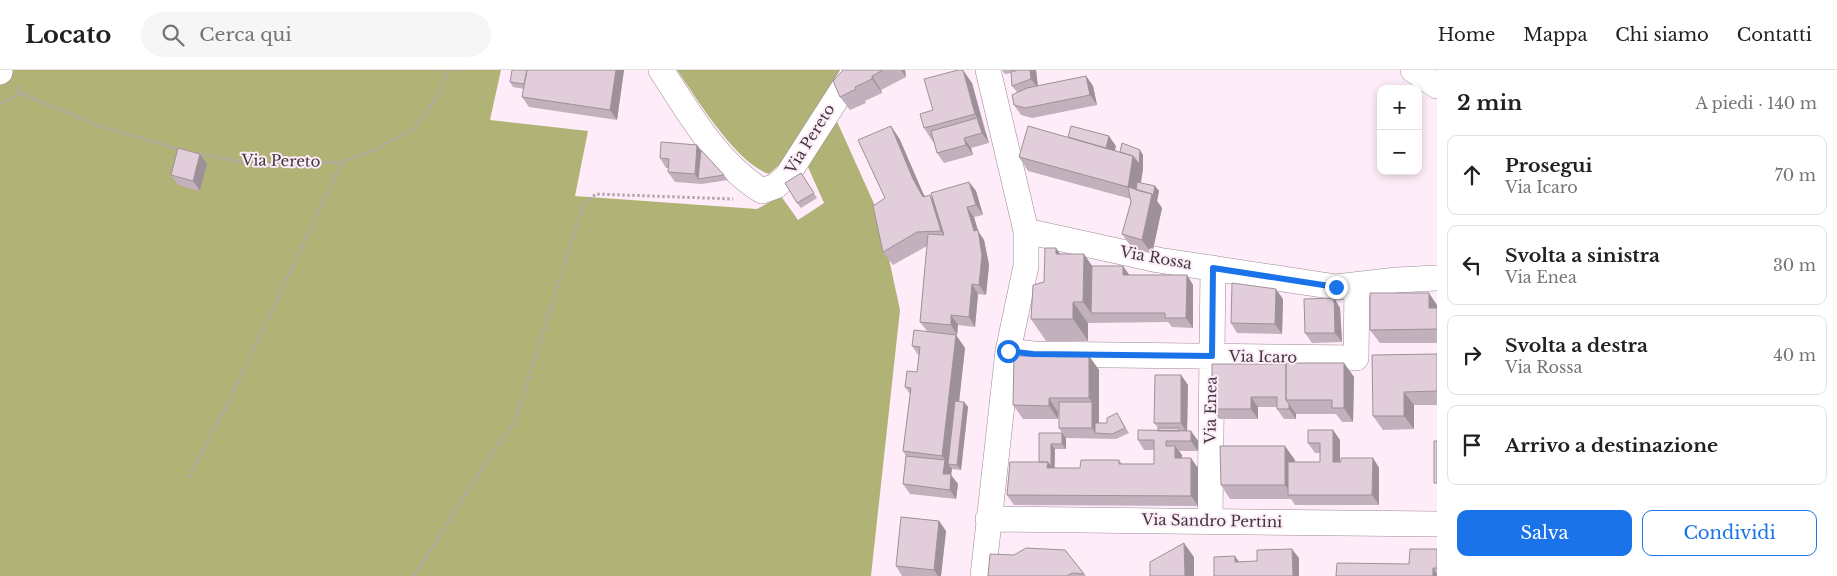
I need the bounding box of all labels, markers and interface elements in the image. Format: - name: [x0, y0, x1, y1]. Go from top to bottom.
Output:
- search box: [141, 12, 491, 57]
- text: Locato: [25, 20, 111, 49]
- icon: search: [159, 21, 187, 49]
- text: Cerca qui: [199, 23, 292, 46]
- text: Home: [1438, 24, 1495, 46]
- text: Mappa: [1523, 24, 1587, 46]
- text: Chi siamo: [1615, 24, 1709, 46]
- text: Contatti: [1737, 24, 1812, 46]
- map controls: [1377, 85, 1422, 175]
- button: +: [1377, 85, 1422, 130]
- text: 2 min: [1457, 90, 1522, 116]
- text: A piedi · 140 m: [1696, 93, 1817, 113]
- street label: Via Pereto: [780, 100, 839, 178]
- button: −: [1377, 130, 1422, 175]
- street label: Via Pereto: [240, 150, 321, 171]
- text: Prosegui: [1505, 154, 1592, 177]
- icon: ahead: [1458, 161, 1486, 189]
- text: 70 m: [1775, 165, 1816, 185]
- text: Via Icaro: [1505, 177, 1578, 197]
- street label: Via Rossa: [1118, 242, 1194, 273]
- text: Svolta a sinistra: [1505, 244, 1660, 267]
- icon: left: [1458, 251, 1486, 279]
- text: 30 m: [1773, 255, 1816, 275]
- text: Via Enea: [1505, 267, 1577, 287]
- route end: [1325, 276, 1348, 299]
- text: Svolta a destra: [1505, 334, 1648, 357]
- route start: [997, 340, 1020, 363]
- icon: right: [1458, 341, 1486, 369]
- text: 40 m: [1773, 345, 1816, 365]
- street label: Via Icaro: [1228, 346, 1297, 367]
- text: Via Rossa: [1505, 357, 1582, 377]
- street label: Via Enea: [1200, 375, 1221, 445]
- icon: arrive: [1458, 431, 1486, 459]
- text: Arrivo a destinazione: [1505, 434, 1718, 457]
- street label: Via Sandro Pertini: [1141, 510, 1282, 531]
- button: Salva: [1457, 510, 1632, 556]
- button: Condividi: [1642, 510, 1817, 556]

